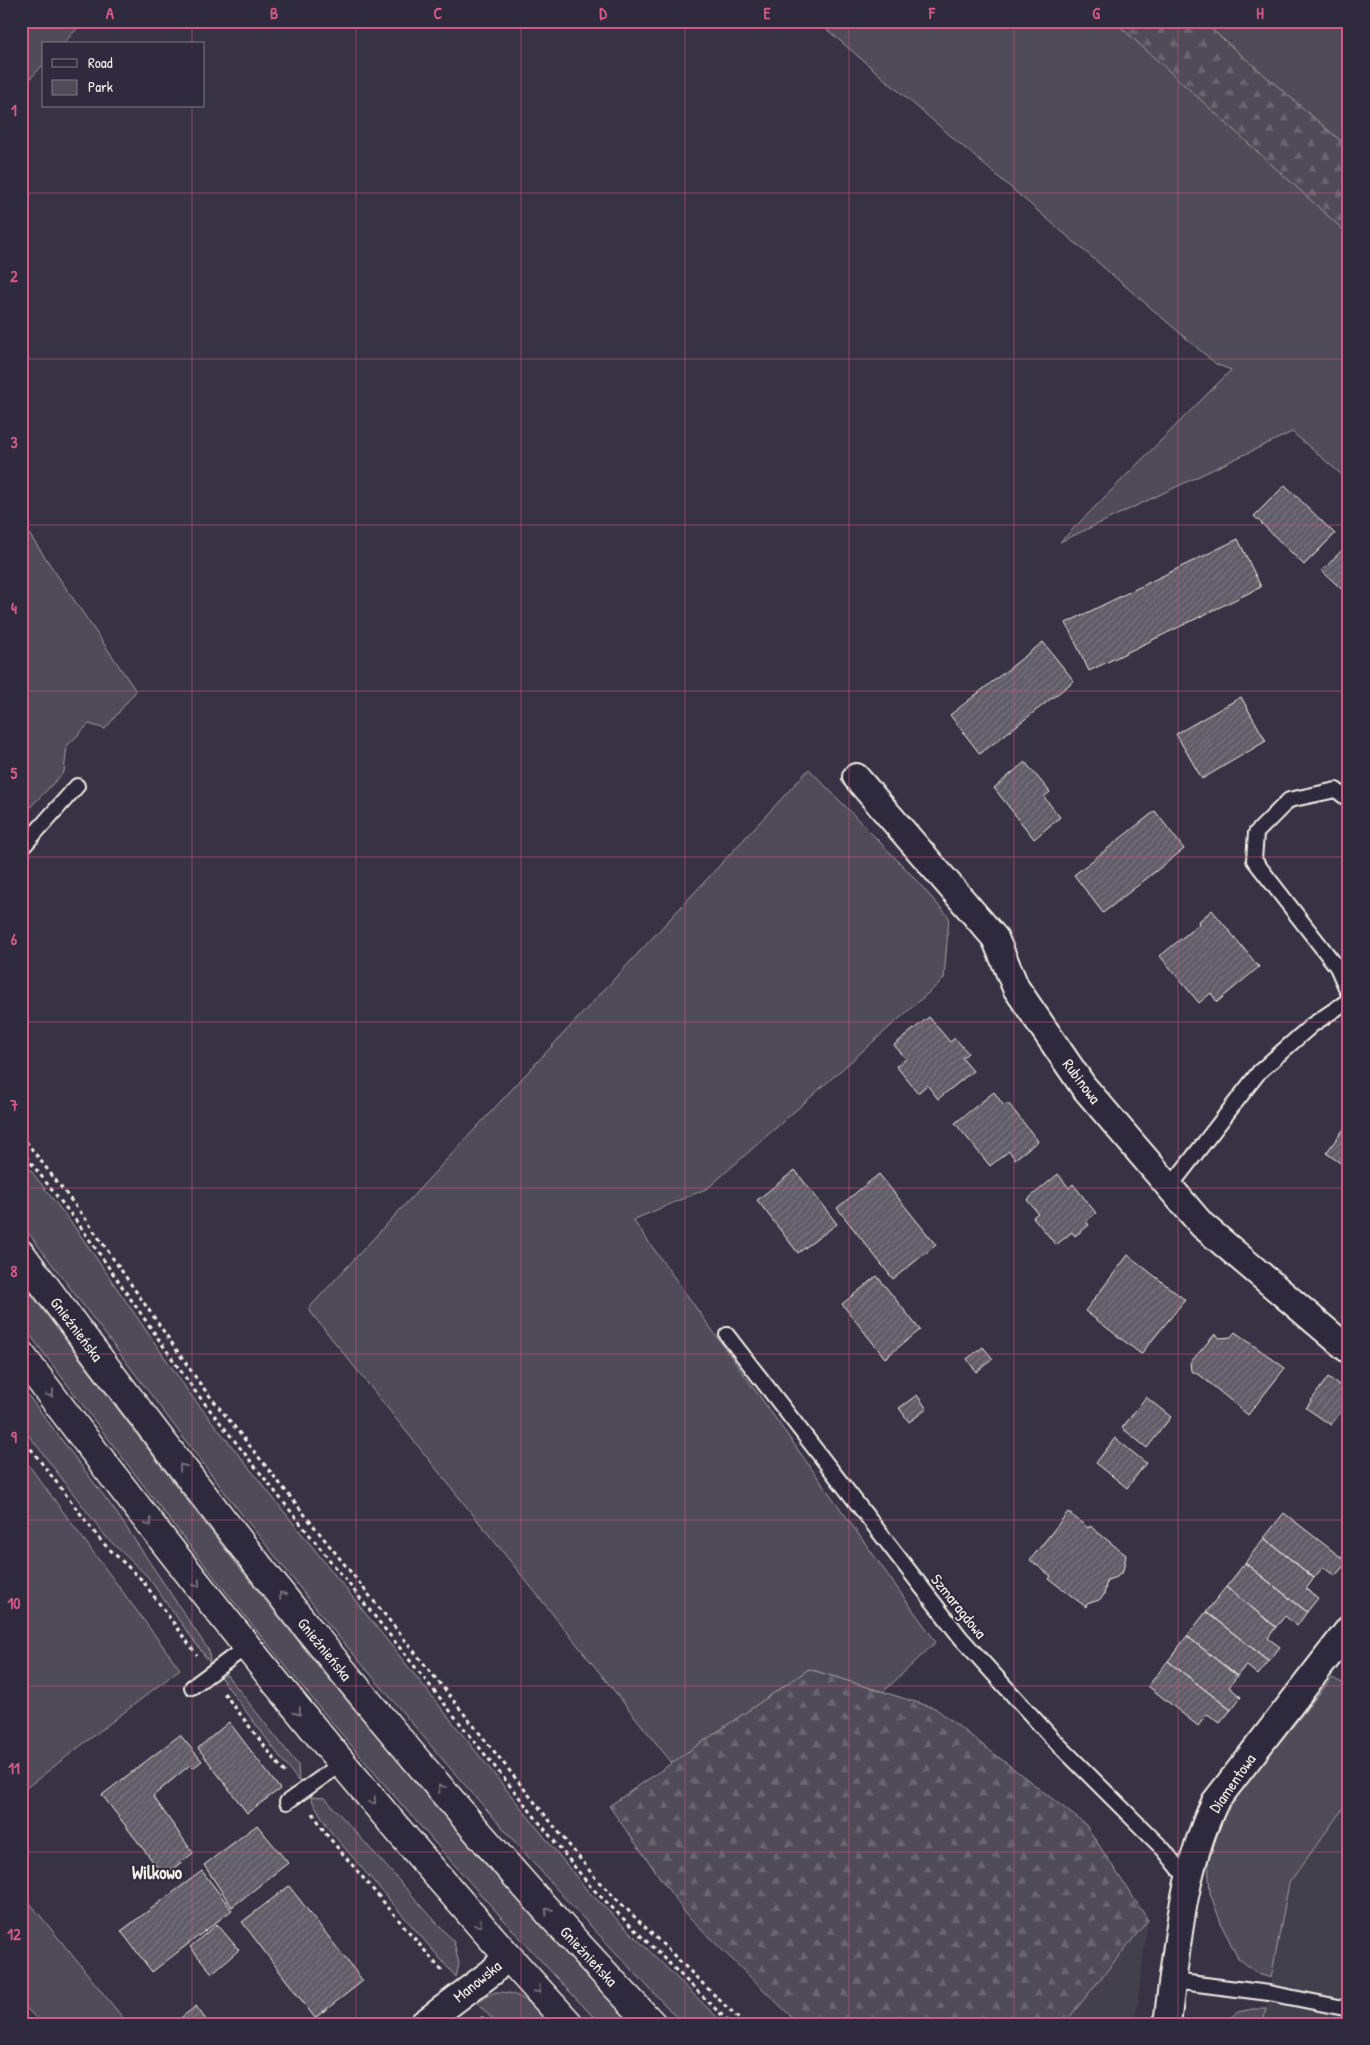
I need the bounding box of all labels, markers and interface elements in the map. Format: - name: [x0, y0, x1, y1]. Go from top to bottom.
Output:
- text: A: [106, 2, 114, 24]
- text: B: [270, 2, 278, 24]
- text: C: [434, 2, 443, 24]
- text: D: [599, 2, 607, 24]
- text: E: [763, 2, 771, 24]
- text: F: [928, 2, 936, 24]
- text: G: [1092, 2, 1100, 24]
- text: H: [1256, 2, 1264, 24]
- legend: [42, 42, 205, 108]
- text: Road: [88, 52, 113, 73]
- text: Park: [88, 76, 113, 97]
- text: 1: [11, 99, 17, 121]
- text: 2: [10, 265, 18, 287]
- text: 3: [10, 431, 18, 453]
- text: 4: [11, 597, 17, 619]
- text: 5: [11, 762, 18, 784]
- text: 6: [11, 928, 18, 950]
- street label: Rubinowa: [1058, 1054, 1106, 1108]
- text: 7: [9, 1094, 18, 1116]
- text: 8: [11, 1260, 18, 1282]
- street label: Gnieźnieńska: [46, 1292, 108, 1366]
- one-way arrow: [45, 1388, 53, 1397]
- text: 9: [11, 1426, 17, 1448]
- one-way arrow: [179, 1463, 188, 1473]
- one-way arrow: [143, 1517, 151, 1526]
- street label: Szmaragdowa: [926, 1569, 992, 1643]
- one-way arrow: [191, 1579, 200, 1588]
- text: 10: [8, 1592, 20, 1614]
- one-way arrow: [280, 1592, 288, 1601]
- street label: Gnieźnieńska: [293, 1613, 357, 1685]
- one-way arrow: [292, 1706, 301, 1715]
- street label: Diamentowa: [1204, 1749, 1260, 1817]
- text: 11: [8, 1757, 20, 1779]
- one-way arrow: [437, 1785, 446, 1794]
- one-way arrow: [367, 1795, 376, 1804]
- district label: Wilkowo: [132, 1860, 183, 1885]
- one-way arrow: [544, 1907, 553, 1916]
- one-way arrow: [473, 1918, 482, 1927]
- street label: Gnieźnieńska: [555, 1921, 623, 1991]
- text: 12: [7, 1923, 21, 1945]
- street label: Manowska: [448, 1955, 506, 2007]
- one-way arrow: [532, 1984, 541, 1993]

